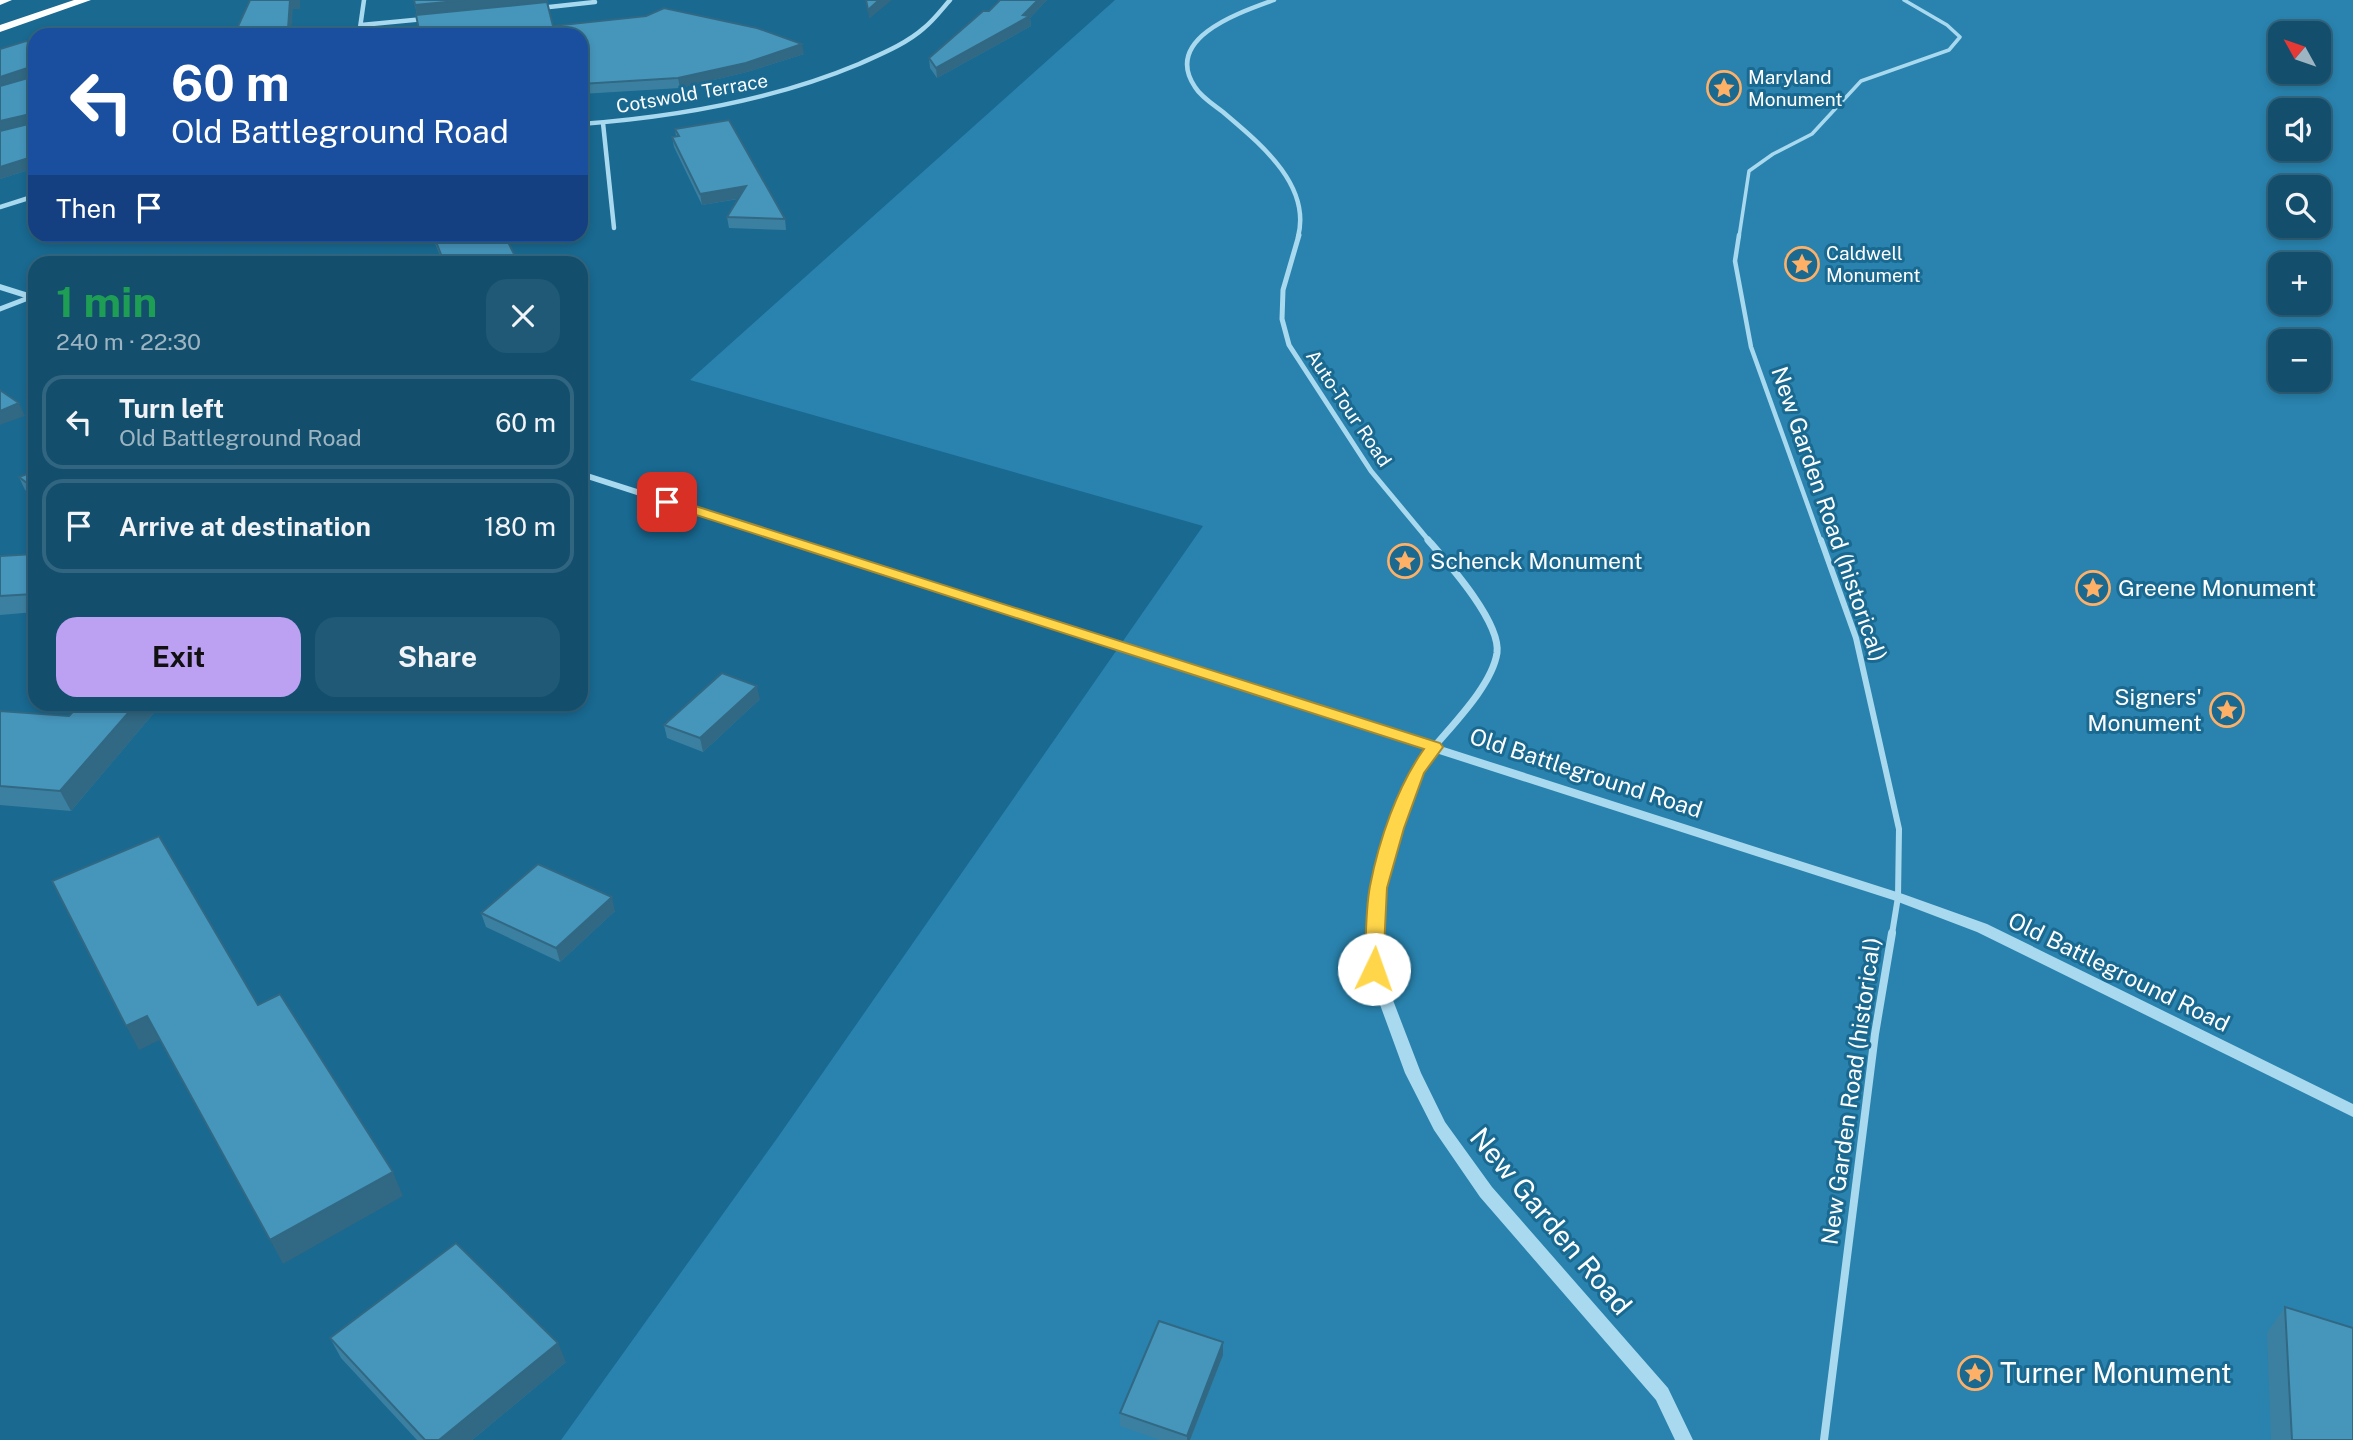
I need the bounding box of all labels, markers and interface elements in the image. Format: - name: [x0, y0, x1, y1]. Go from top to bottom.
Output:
- north arrow: [2268, 21, 2331, 84]
- map controls: [2268, 21, 2331, 392]
- text: 60 m: [171, 54, 290, 112]
- icon: left: [56, 56, 147, 147]
- place label: Maryland Monument: [1748, 66, 1843, 110]
- street label: Cotswold Terrace: [614, 69, 770, 117]
- place icon: Maryland Monument: [1705, 69, 1743, 107]
- button: sound: [2268, 98, 2331, 161]
- text: Old Battleground Road: [171, 113, 509, 150]
- button: search: [2268, 175, 2331, 238]
- icon: arrive: [130, 189, 168, 227]
- text: Then: [56, 193, 116, 224]
- place label: Caldwell Monument: [1826, 242, 1921, 286]
- place icon: Caldwell Monument: [1783, 245, 1821, 283]
- button: +: [2268, 252, 2331, 315]
- text: 1 min: [56, 277, 157, 326]
- button: close: [486, 279, 560, 353]
- text: 240 m · 22:30: [56, 328, 201, 355]
- button: −: [2268, 329, 2331, 392]
- street label: Auto-Tour Road: [1302, 345, 1396, 471]
- street label: New Garden Road (historical): [1766, 363, 1893, 665]
- text: Turn left: [119, 393, 224, 424]
- icon: left: [60, 403, 98, 441]
- text: 60 m: [495, 407, 556, 438]
- text: Old Battleground Road: [119, 424, 362, 451]
- pin: [637, 472, 697, 532]
- icon: arrive: [648, 483, 686, 521]
- icon: arrive: [60, 507, 98, 545]
- text: Arrive at destination: [119, 511, 371, 542]
- text: 180 m: [484, 511, 556, 542]
- place icon: Schenck Monument: [1386, 542, 1424, 580]
- place label: Schenck Monument: [1430, 547, 1643, 574]
- place icon: Greene Monument: [2074, 569, 2112, 607]
- place label: Greene Monument: [2118, 574, 2316, 601]
- button: Exit: [56, 617, 301, 697]
- button: Share: [315, 617, 560, 697]
- place label: Signers' Monument: [2087, 683, 2202, 736]
- place icon: Signers' Monument: [2208, 691, 2246, 729]
- street label: Old Battleground Road: [1467, 722, 1706, 823]
- street label: Old Battleground Road: [2004, 906, 2234, 1037]
- position arrow: [1337, 932, 1411, 1006]
- street label: New Garden Road (historical): [1816, 935, 1885, 1246]
- street label: New Garden Road: [1464, 1121, 1639, 1321]
- place icon: Turner Monument: [1956, 1354, 1994, 1392]
- place label: Turner Monument: [2000, 1356, 2232, 1389]

